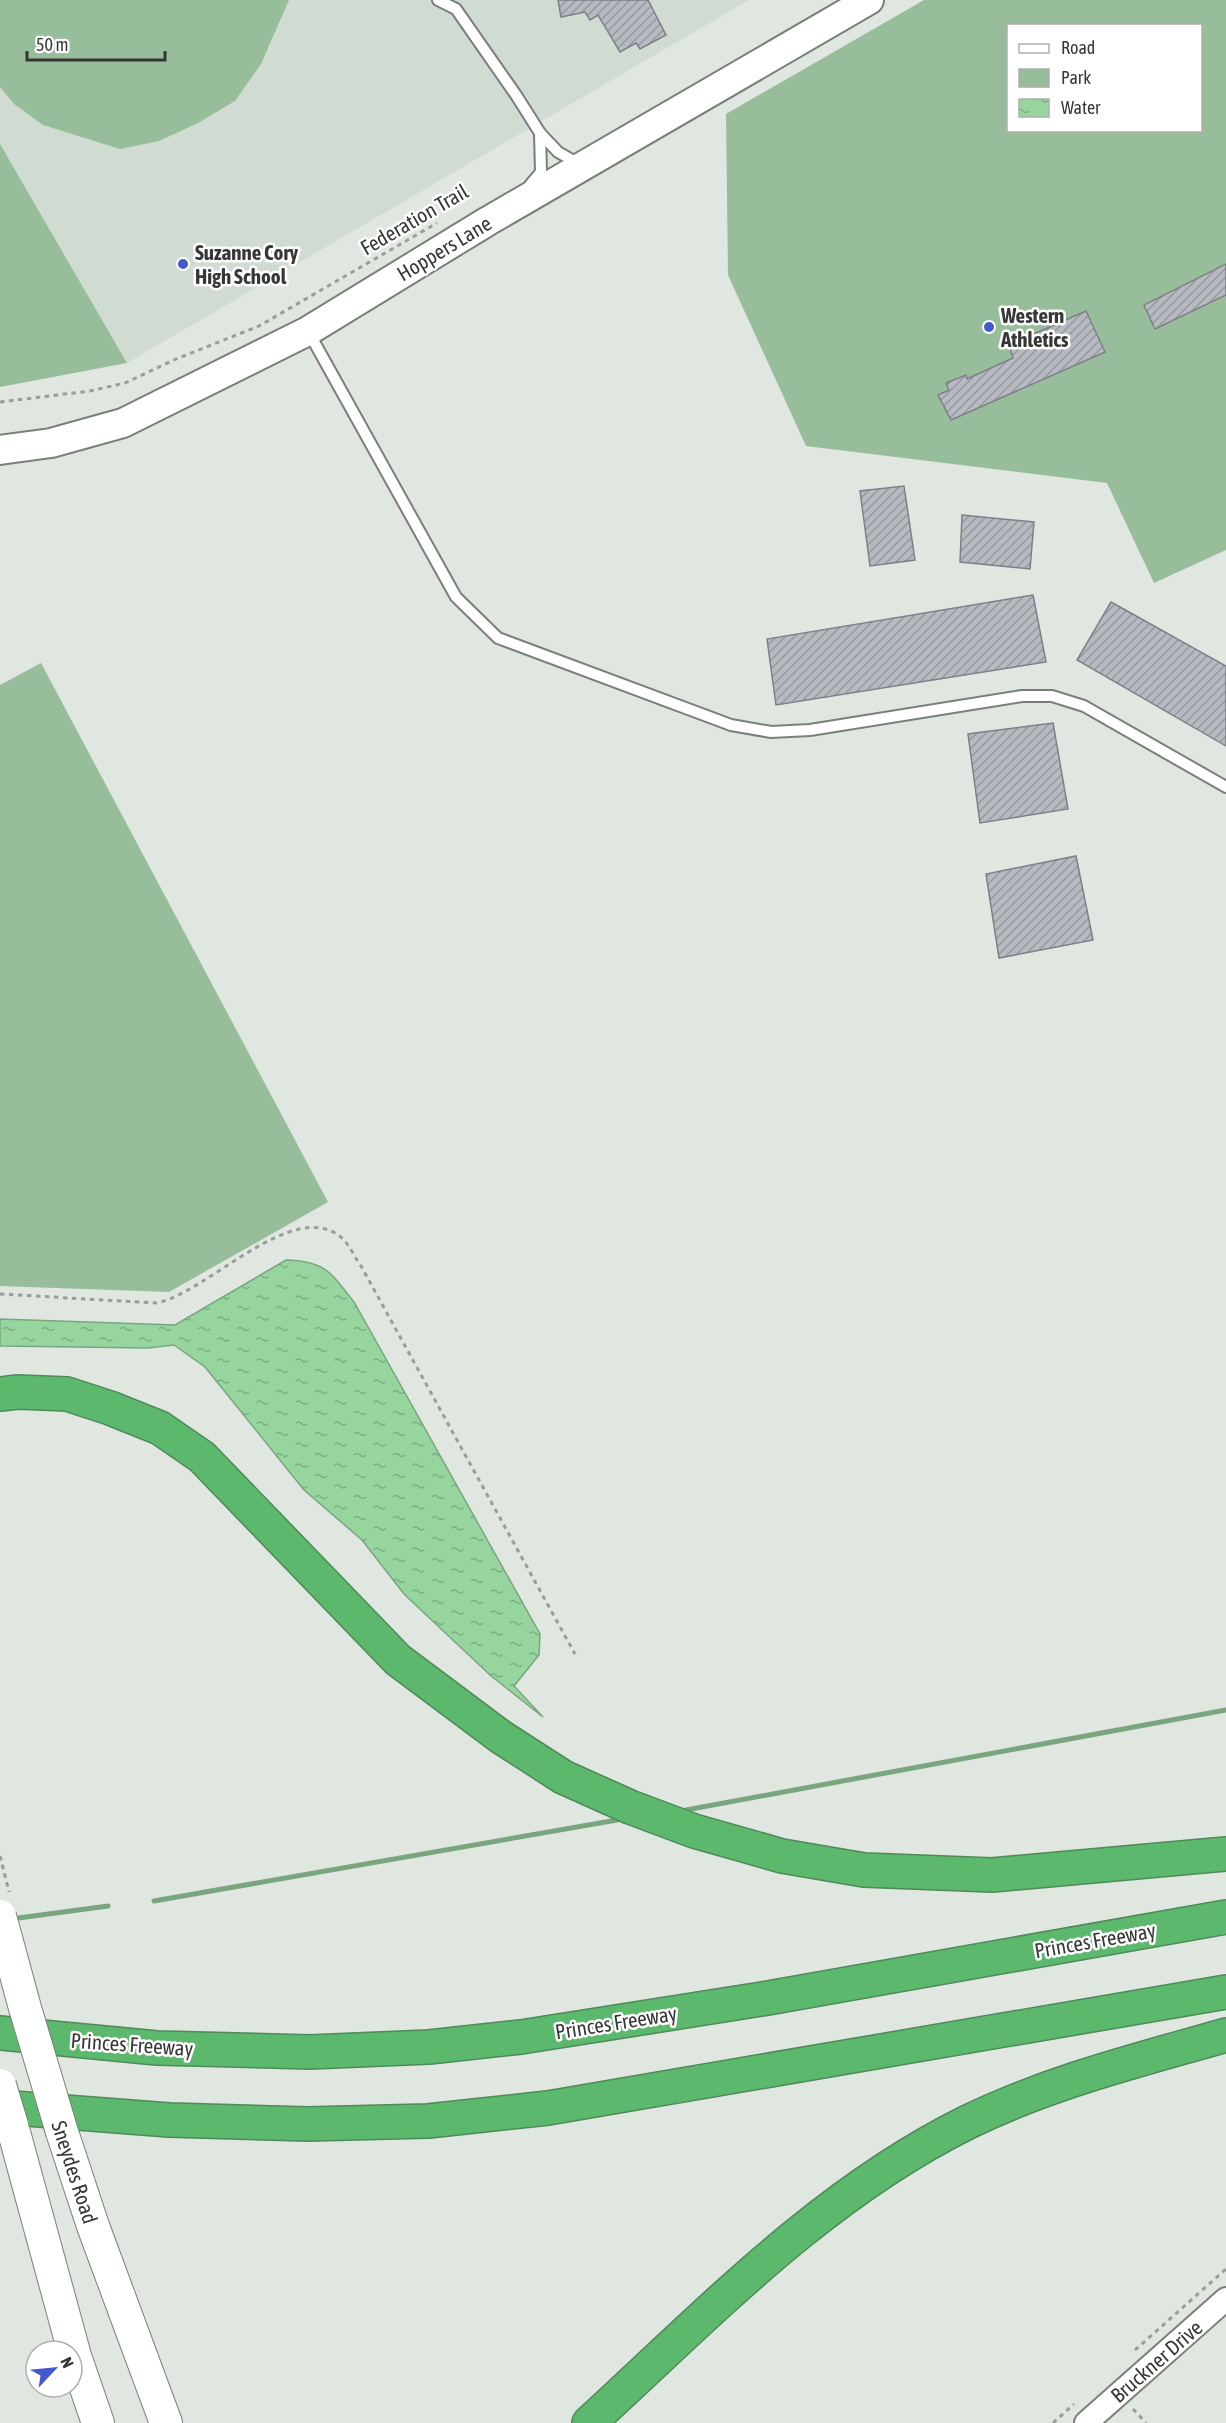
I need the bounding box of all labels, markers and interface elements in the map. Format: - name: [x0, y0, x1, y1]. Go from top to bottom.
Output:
- scale bar: [27, 24, 165, 62]
- legend: [1007, 24, 1202, 132]
- text: 50 m: [36, 34, 68, 55]
- text: Road: [1061, 37, 1095, 58]
- text: Park: [1061, 67, 1091, 88]
- text: Water: [1061, 97, 1101, 118]
- street label: Federation Trail: [356, 178, 472, 259]
- street label: Hoppers Lane: [393, 211, 495, 285]
- place label: Suzanne Cory High School: [195, 240, 299, 288]
- marker: Suzanne Cory High School: [176, 257, 190, 271]
- place label: Western Athletics: [1000, 303, 1069, 351]
- marker: Western Athletics: [982, 320, 996, 334]
- street label: Princes Freeway: [1032, 1917, 1158, 1962]
- street label: Princes Freeway: [553, 2000, 679, 2043]
- street label: Princes Freeway: [70, 2028, 194, 2060]
- street label: Sneydes Road: [47, 2118, 103, 2226]
- street label: Bruckner Drive: [1106, 2315, 1206, 2407]
- north arrow: [24, 2339, 84, 2399]
- text: N: [57, 2354, 78, 2371]

